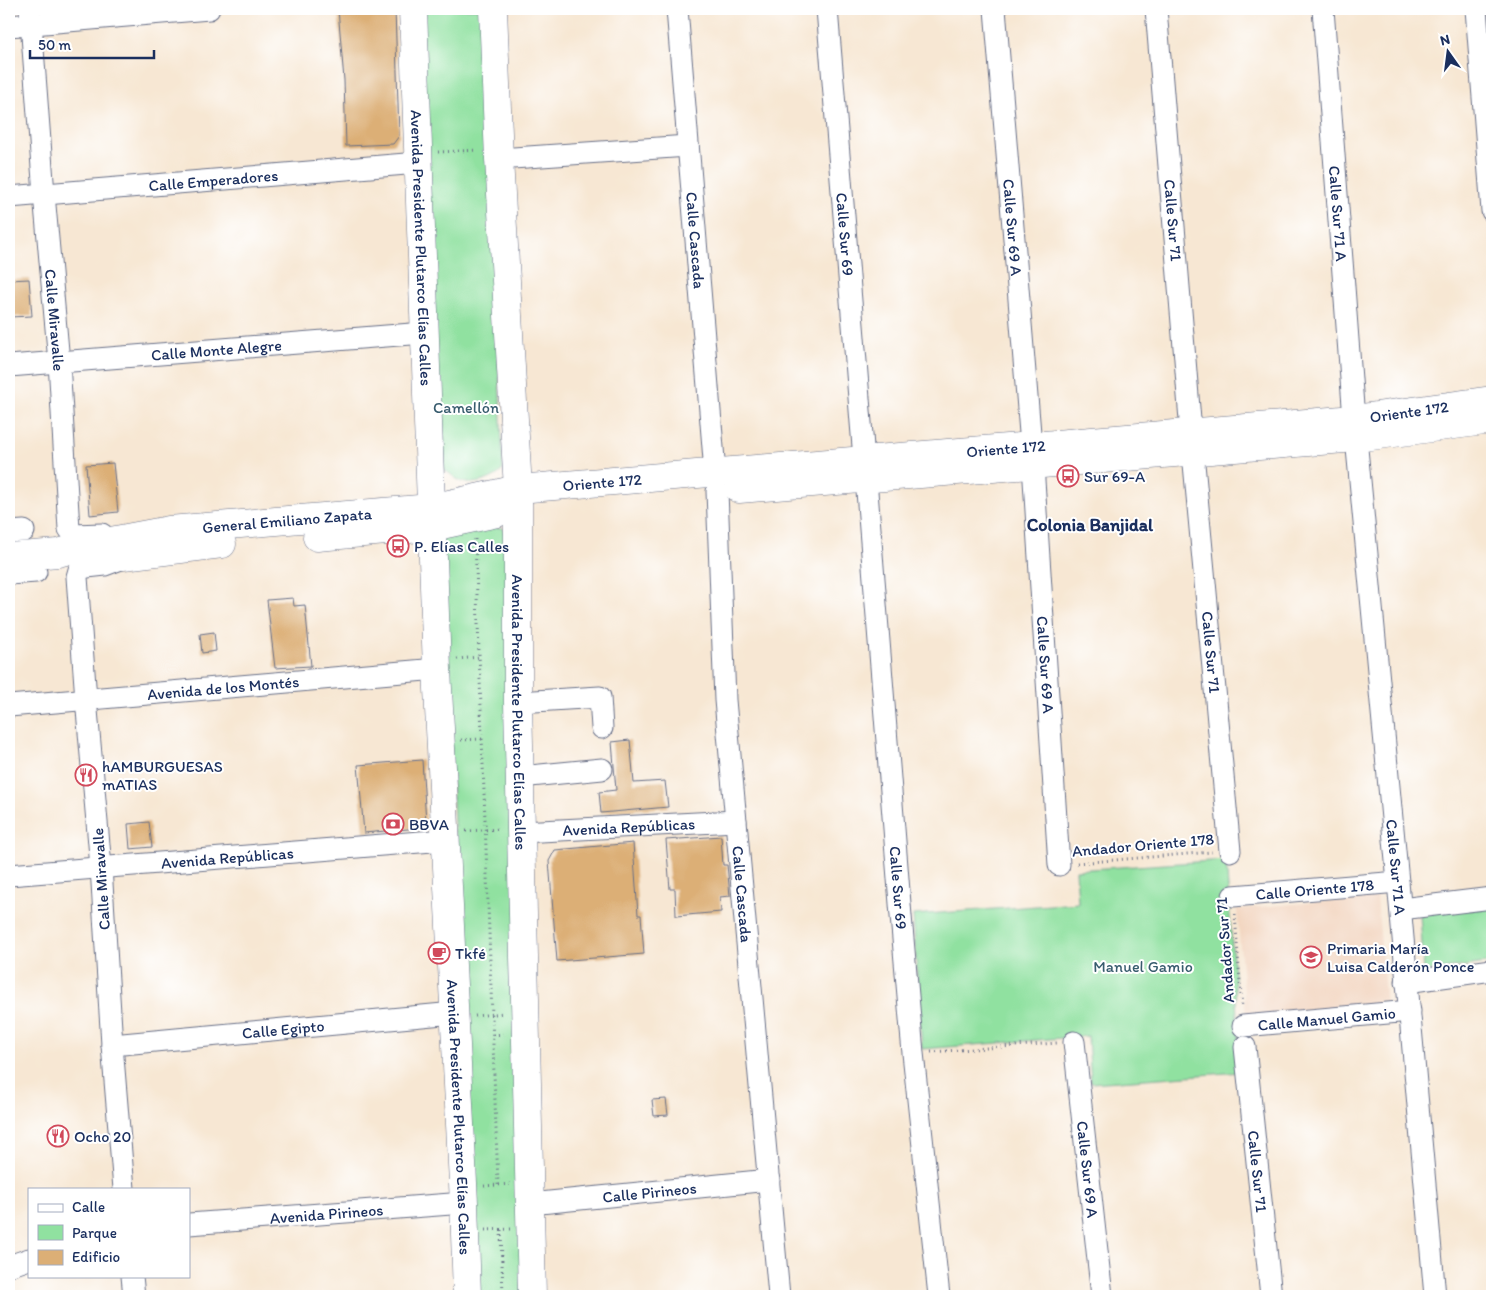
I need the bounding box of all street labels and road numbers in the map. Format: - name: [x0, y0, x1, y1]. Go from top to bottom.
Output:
- street label: Avenida Presidente Plutarco Elías Calles: [407, 110, 436, 386]
- street label: Calle Emperadores: [148, 165, 279, 195]
- street label: Calle Sur 71 A: [1325, 165, 1352, 262]
- street label: Calle Sur 69 A: [1000, 178, 1027, 277]
- street label: Calle Sur 71: [1161, 179, 1186, 263]
- street label: Calle Cascada: [683, 191, 709, 289]
- street label: Calle Sur 69: [833, 192, 858, 277]
- street label: Calle Miravalle: [41, 268, 69, 372]
- street label: Calle Monte Alegre: [150, 335, 283, 364]
- street label: Oriente 172: [1368, 397, 1450, 426]
- street label: Oriente 172: [965, 435, 1047, 461]
- street label: Oriente 172: [562, 469, 643, 495]
- street label: General Emiliano Zapata: [201, 503, 373, 537]
- street label: Avenida Presidente Plutarco Elías Calles: [508, 574, 531, 851]
- street label: Calle Sur 71: [1198, 610, 1225, 694]
- street label: Calle Sur 69 A: [1033, 615, 1059, 714]
- street label: Avenida de los Montés: [146, 671, 300, 704]
- street label: Avenida Repúblicas: [562, 814, 696, 839]
- street label: Calle Sur 71 A: [1383, 818, 1410, 916]
- street label: Calle Miravalle: [88, 827, 114, 931]
- street label: Andador Oriente 178: [1071, 829, 1215, 861]
- street label: Avenida Repúblicas: [160, 843, 294, 872]
- street label: Calle Cascada: [729, 845, 756, 943]
- street label: Calle Sur 69: [886, 845, 912, 930]
- street label: Calle Oriente 178: [1255, 875, 1375, 904]
- street label: Andador Sur 71: [1212, 896, 1238, 1003]
- street label: Avenida Presidente Plutarco Elías Calles: [443, 979, 475, 1255]
- street label: Calle Manuel Gamio: [1257, 1003, 1396, 1034]
- street label: Calle Egipto: [241, 1016, 325, 1042]
- street label: Calle Sur 69 A: [1073, 1120, 1103, 1219]
- street label: Calle Sur 71: [1244, 1129, 1272, 1214]
- street label: Calle Pirineos: [601, 1178, 697, 1206]
- street label: Avenida Pirineos: [269, 1200, 384, 1227]

